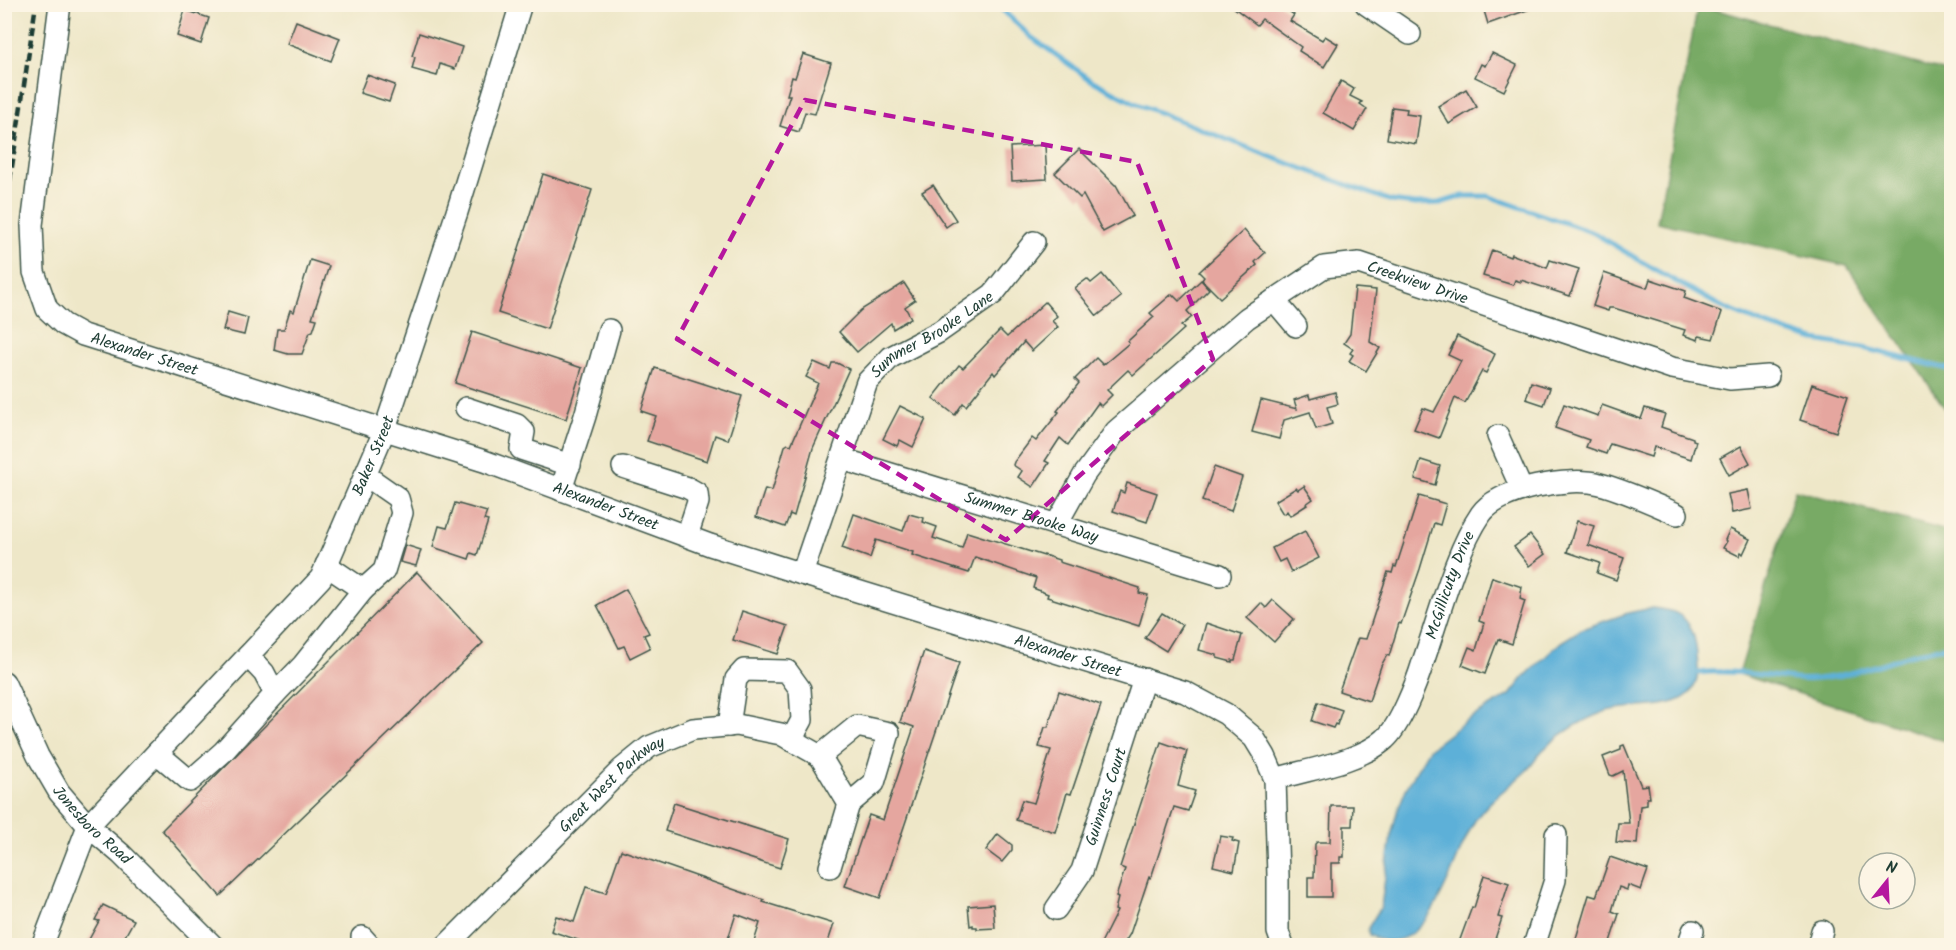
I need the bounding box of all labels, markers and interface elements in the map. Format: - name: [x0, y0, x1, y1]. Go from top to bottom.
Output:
- street label: Creekview Drive: [1364, 254, 1471, 311]
- street label: Summer Brooke Lane: [865, 285, 999, 384]
- street label: Alexander Street: [87, 326, 202, 383]
- street label: Baker Street: [345, 412, 401, 499]
- street label: Alexander Street: [549, 475, 663, 538]
- street label: Summer Brooke Way: [961, 485, 1102, 550]
- street label: McGillicuty Drive: [1419, 527, 1481, 642]
- street label: Alexander Street: [1011, 628, 1126, 685]
- street label: Great West Parkway: [553, 729, 669, 839]
- street label: Guinness Court: [1078, 744, 1134, 849]
- street label: Jonesboro Road: [46, 781, 138, 871]
- north arrow: [1857, 851, 1917, 911]
- text: N: [1883, 855, 1900, 882]

